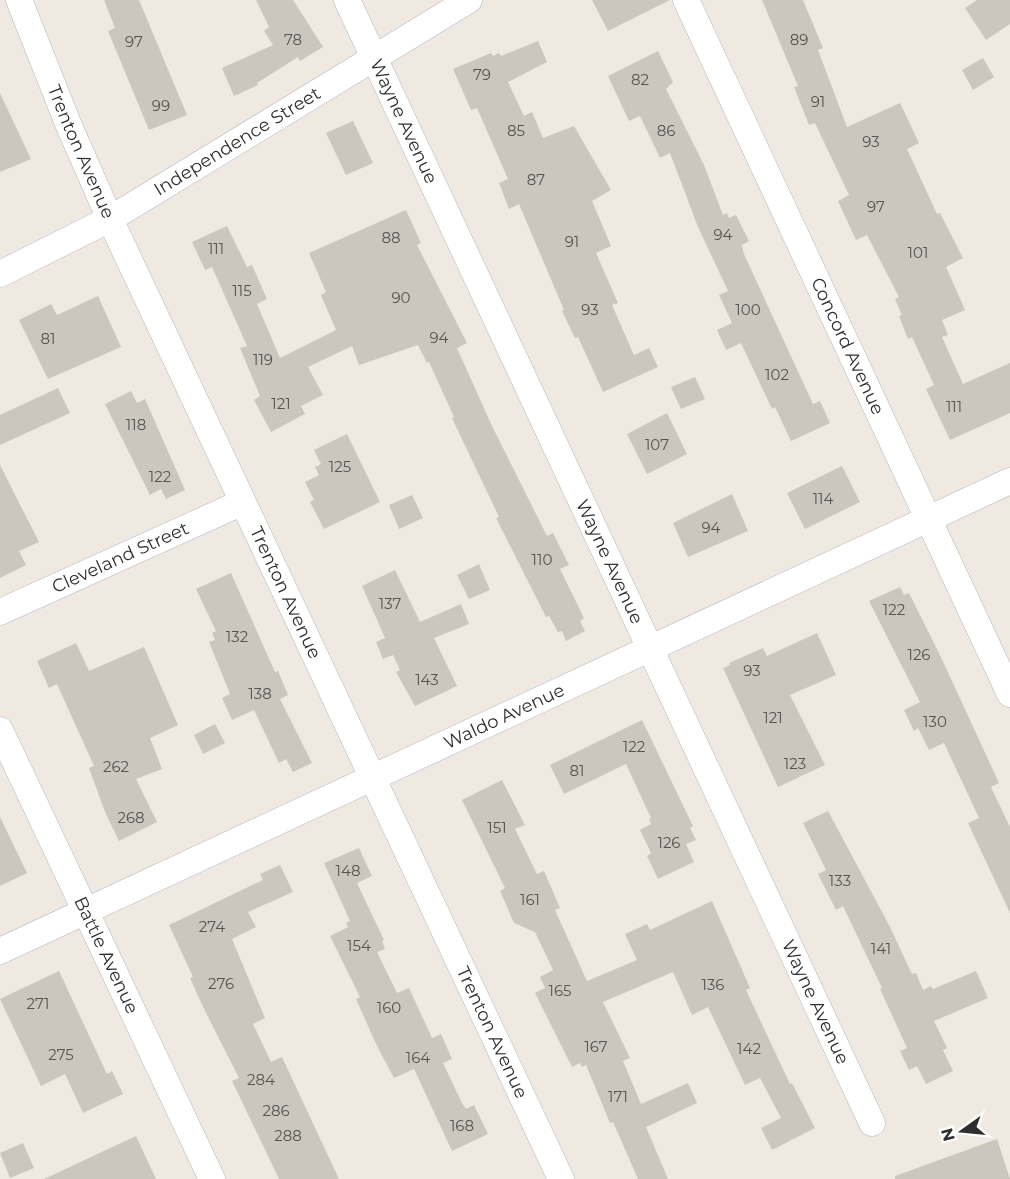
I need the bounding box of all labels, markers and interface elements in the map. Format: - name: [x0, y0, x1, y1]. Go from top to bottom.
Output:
- house number: 78: [284, 30, 302, 49]
- house number: 89: [790, 30, 808, 49]
- house number: 97: [125, 32, 143, 51]
- street label: Wayne Avenue: [365, 56, 442, 187]
- house number: 79: [473, 65, 491, 84]
- house number: 82: [631, 70, 649, 89]
- street label: Trenton Avenue: [43, 82, 119, 222]
- street label: Independence Street: [150, 82, 325, 201]
- house number: 91: [811, 92, 825, 111]
- house number: 99: [152, 96, 170, 115]
- house number: 85: [507, 121, 525, 140]
- house number: 86: [657, 121, 675, 140]
- house number: 93: [862, 132, 880, 151]
- house number: 87: [527, 170, 545, 189]
- house number: 97: [867, 197, 885, 216]
- house number: 94: [713, 225, 733, 244]
- house number: 88: [381, 228, 401, 247]
- house number: 91: [565, 232, 579, 251]
- house number: 111: [208, 239, 224, 258]
- house number: 101: [908, 243, 928, 262]
- street label: Concord Avenue: [806, 274, 889, 418]
- house number: 115: [232, 281, 252, 300]
- house number: 90: [391, 288, 411, 307]
- house number: 93: [581, 300, 599, 319]
- house number: 100: [735, 300, 761, 319]
- house number: 94: [429, 328, 449, 347]
- house number: 81: [41, 329, 56, 348]
- house number: 119: [253, 350, 273, 369]
- house number: 102: [765, 365, 789, 384]
- house number: 121: [271, 394, 291, 413]
- house number: 111: [946, 397, 962, 416]
- house number: 118: [126, 415, 146, 434]
- house number: 107: [645, 435, 669, 454]
- house number: 125: [329, 457, 351, 476]
- house number: 122: [149, 467, 171, 486]
- house number: 114: [813, 489, 833, 508]
- street label: Wayne Avenue: [571, 496, 648, 627]
- street label: Cleveland Street: [48, 517, 192, 598]
- house number: 94: [701, 518, 721, 537]
- street label: Trenton Avenue: [245, 523, 326, 662]
- house number: 110: [532, 550, 552, 569]
- house number: 137: [379, 594, 401, 613]
- house number: 122: [883, 600, 905, 619]
- house number: 132: [226, 627, 248, 646]
- house number: 126: [907, 645, 931, 664]
- house number: 93: [743, 661, 761, 680]
- house number: 143: [415, 670, 439, 689]
- street label: Waldo Avenue: [440, 679, 568, 754]
- house number: 138: [248, 684, 272, 703]
- house number: 121: [763, 708, 783, 727]
- house number: 130: [923, 712, 947, 731]
- house number: 122: [623, 737, 645, 756]
- house number: 123: [784, 754, 806, 773]
- house number: 262: [103, 757, 129, 776]
- house number: 81: [570, 761, 585, 780]
- house number: 268: [117, 808, 145, 827]
- house number: 151: [487, 818, 507, 837]
- house number: 126: [657, 833, 681, 852]
- house number: 148: [335, 861, 361, 880]
- house number: 133: [829, 871, 851, 890]
- house number: 161: [520, 890, 540, 909]
- street label: Battle Avenue: [69, 893, 143, 1017]
- house number: 274: [199, 917, 225, 936]
- house number: 154: [347, 936, 371, 955]
- street label: Wayne Avenue: [777, 936, 854, 1068]
- house number: 141: [871, 939, 891, 958]
- street label: Trenton Avenue: [452, 963, 533, 1102]
- house number: 276: [208, 974, 234, 993]
- house number: 136: [701, 975, 725, 994]
- house number: 165: [548, 981, 572, 1000]
- house number: 271: [27, 994, 49, 1013]
- house number: 160: [377, 998, 401, 1017]
- house number: 167: [584, 1037, 608, 1056]
- house number: 142: [737, 1039, 761, 1058]
- house number: 275: [48, 1045, 74, 1064]
- house number: 164: [406, 1048, 430, 1067]
- house number: 284: [247, 1070, 275, 1089]
- house number: 171: [608, 1087, 628, 1106]
- house number: 286: [262, 1101, 290, 1120]
- north arrow: [932, 1101, 992, 1161]
- house number: 168: [450, 1116, 474, 1135]
- house number: 288: [274, 1126, 302, 1145]
- text: N: [937, 1126, 959, 1143]

